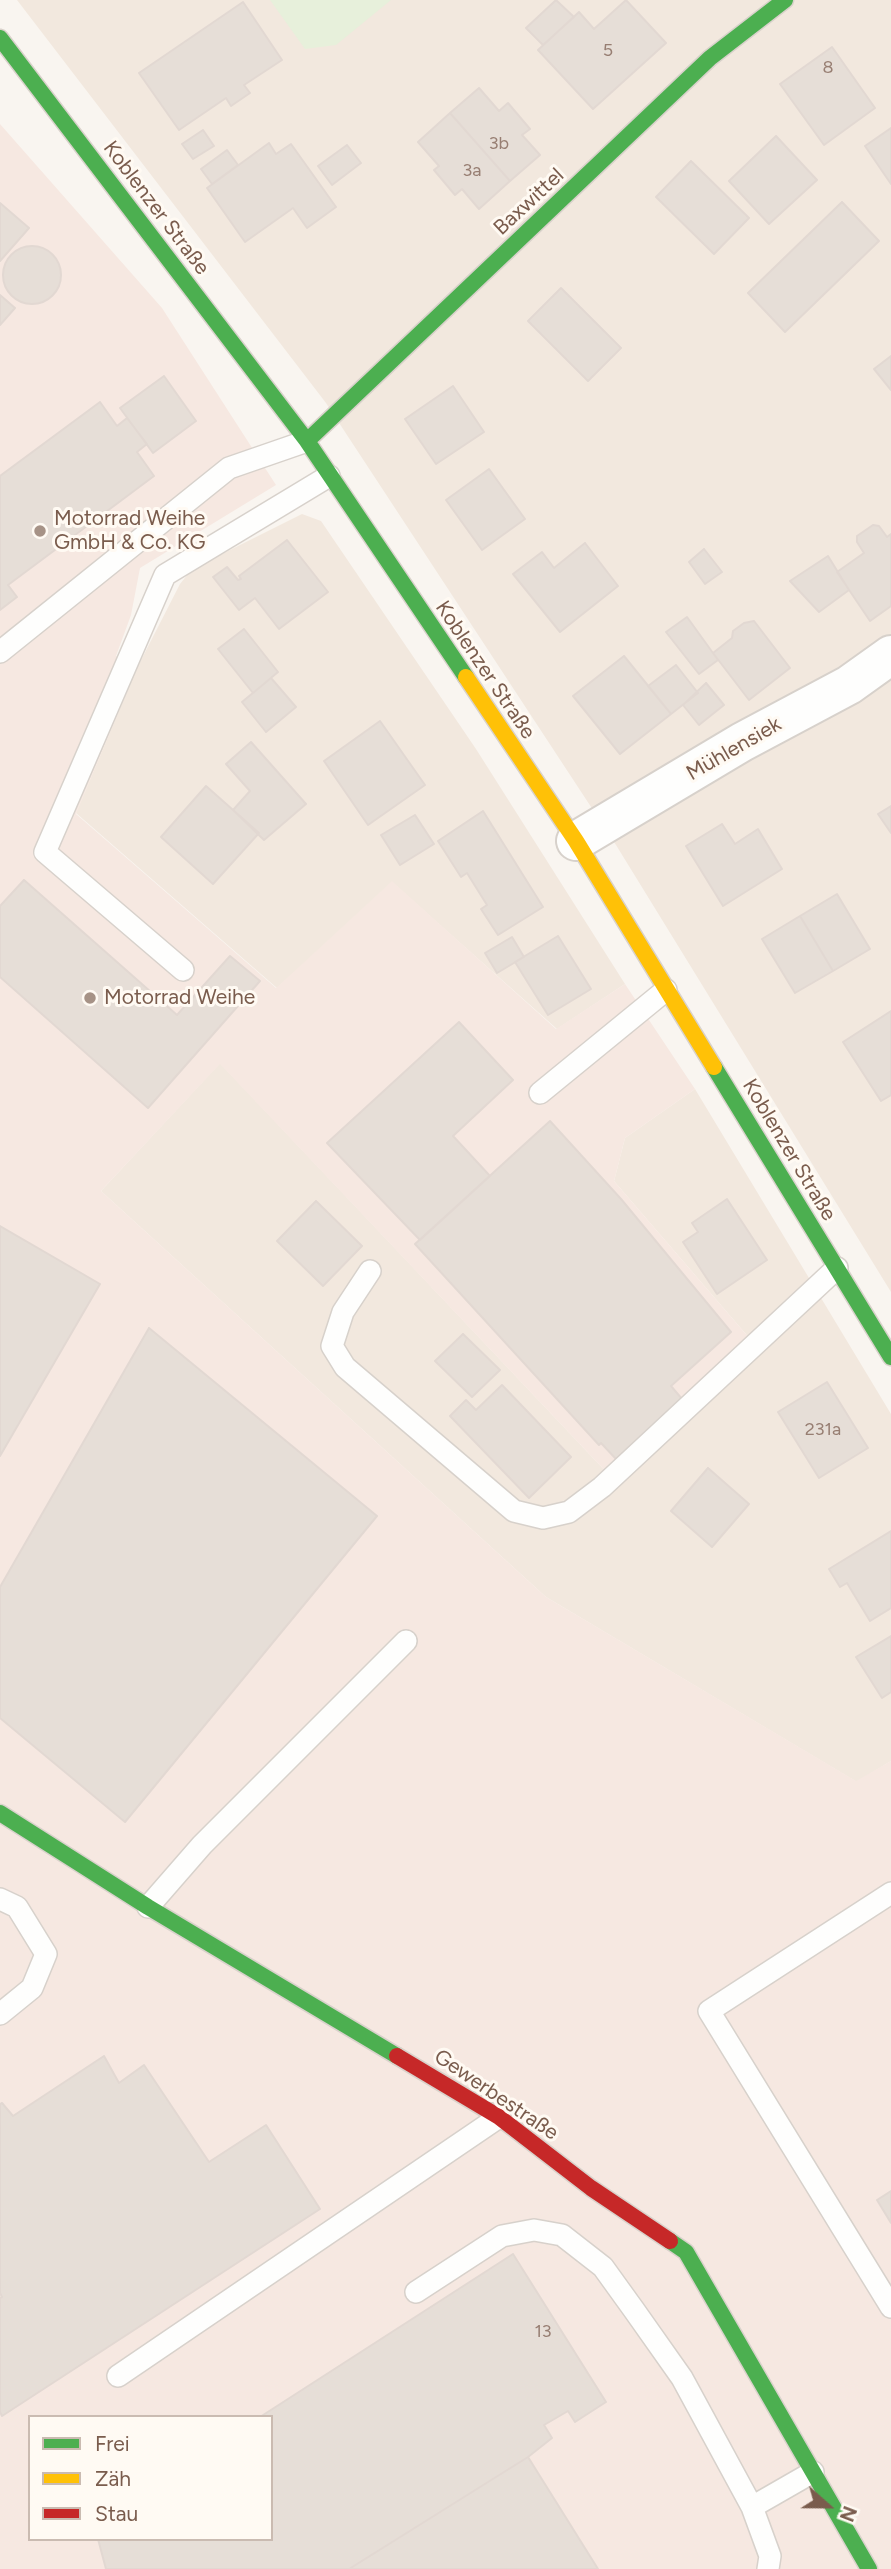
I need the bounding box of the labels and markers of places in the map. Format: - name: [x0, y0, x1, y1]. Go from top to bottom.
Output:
- place label: Motorrad Weihe GmbH & Co. KG: [54, 506, 205, 556]
- marker: Motorrad Weihe GmbH & Co. KG: [32, 523, 48, 539]
- place label: Motorrad Weihe: [104, 985, 255, 1011]
- marker: Motorrad Weihe: [82, 990, 98, 1006]

